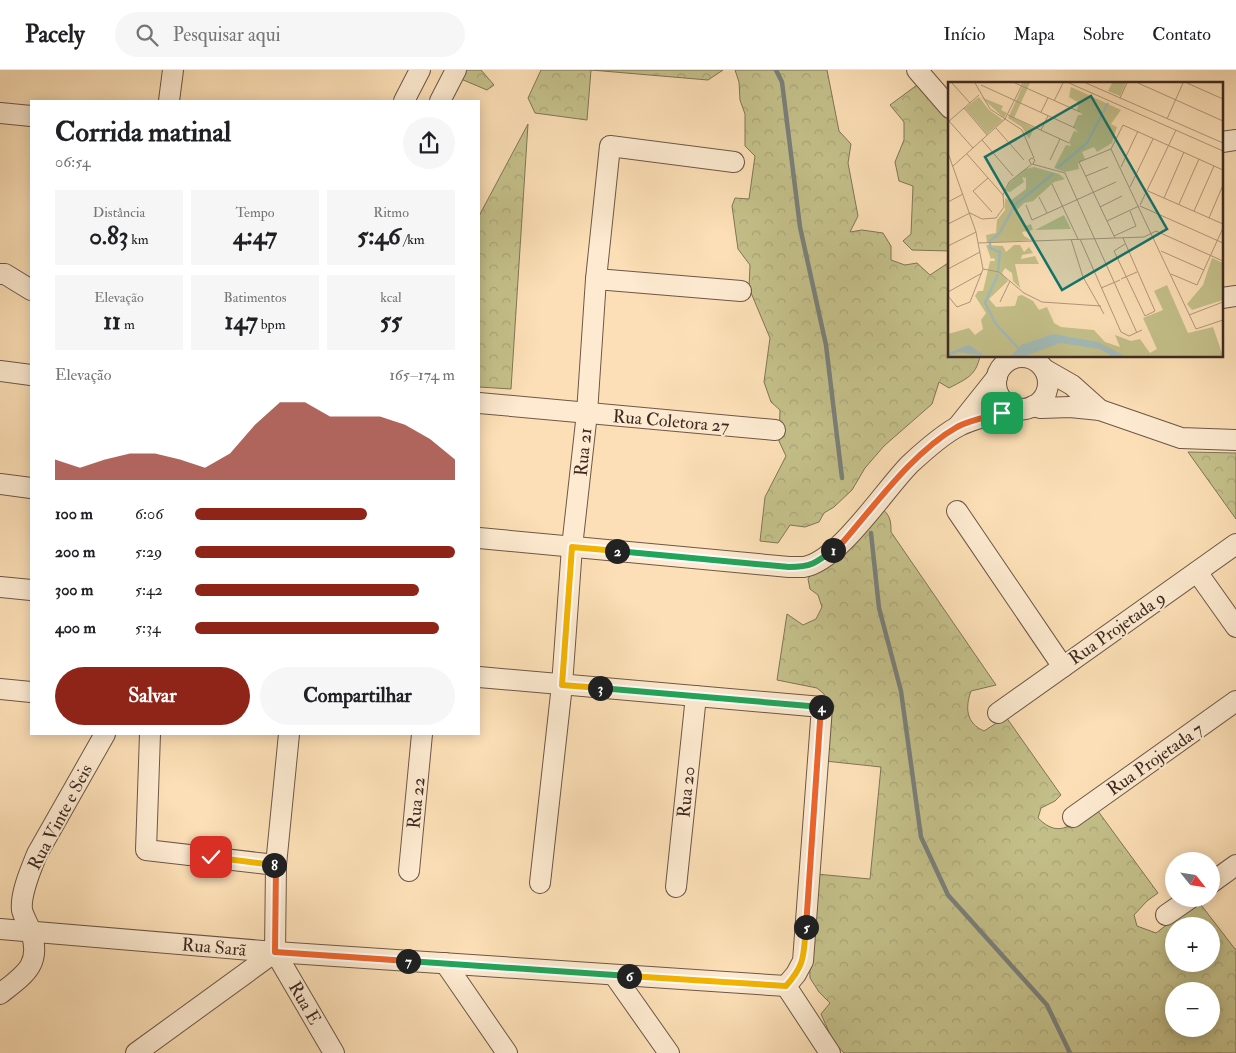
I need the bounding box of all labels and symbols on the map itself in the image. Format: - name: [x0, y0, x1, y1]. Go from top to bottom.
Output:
- inset map: [948, 82, 1224, 358]
- pin: [981, 392, 1023, 434]
- street label: Rua Coletora 27: [612, 405, 730, 438]
- street label: Rua 21: [570, 427, 597, 478]
- pin: 2: [604, 538, 630, 564]
- pin: 1: [820, 538, 846, 562]
- street label: Rua Projetada 9: [1064, 587, 1170, 670]
- pin: 3: [588, 676, 612, 700]
- pin: 4: [808, 694, 834, 720]
- street label: Rua Projetada 7: [1103, 718, 1208, 801]
- street label: Rua Vinte e Seis: [23, 760, 98, 874]
- street label: Rua 20: [672, 765, 701, 819]
- street label: Rua 22: [402, 776, 431, 830]
- pin: [190, 836, 232, 878]
- pin: 8: [262, 852, 286, 878]
- north arrow: [1165, 852, 1220, 908]
- pin: 5: [794, 914, 818, 940]
- street label: Rua Sarã: [181, 933, 248, 962]
- pin: 7: [396, 948, 420, 974]
- pin: 6: [616, 964, 642, 988]
- street label: Rua E: [283, 978, 326, 1029]

